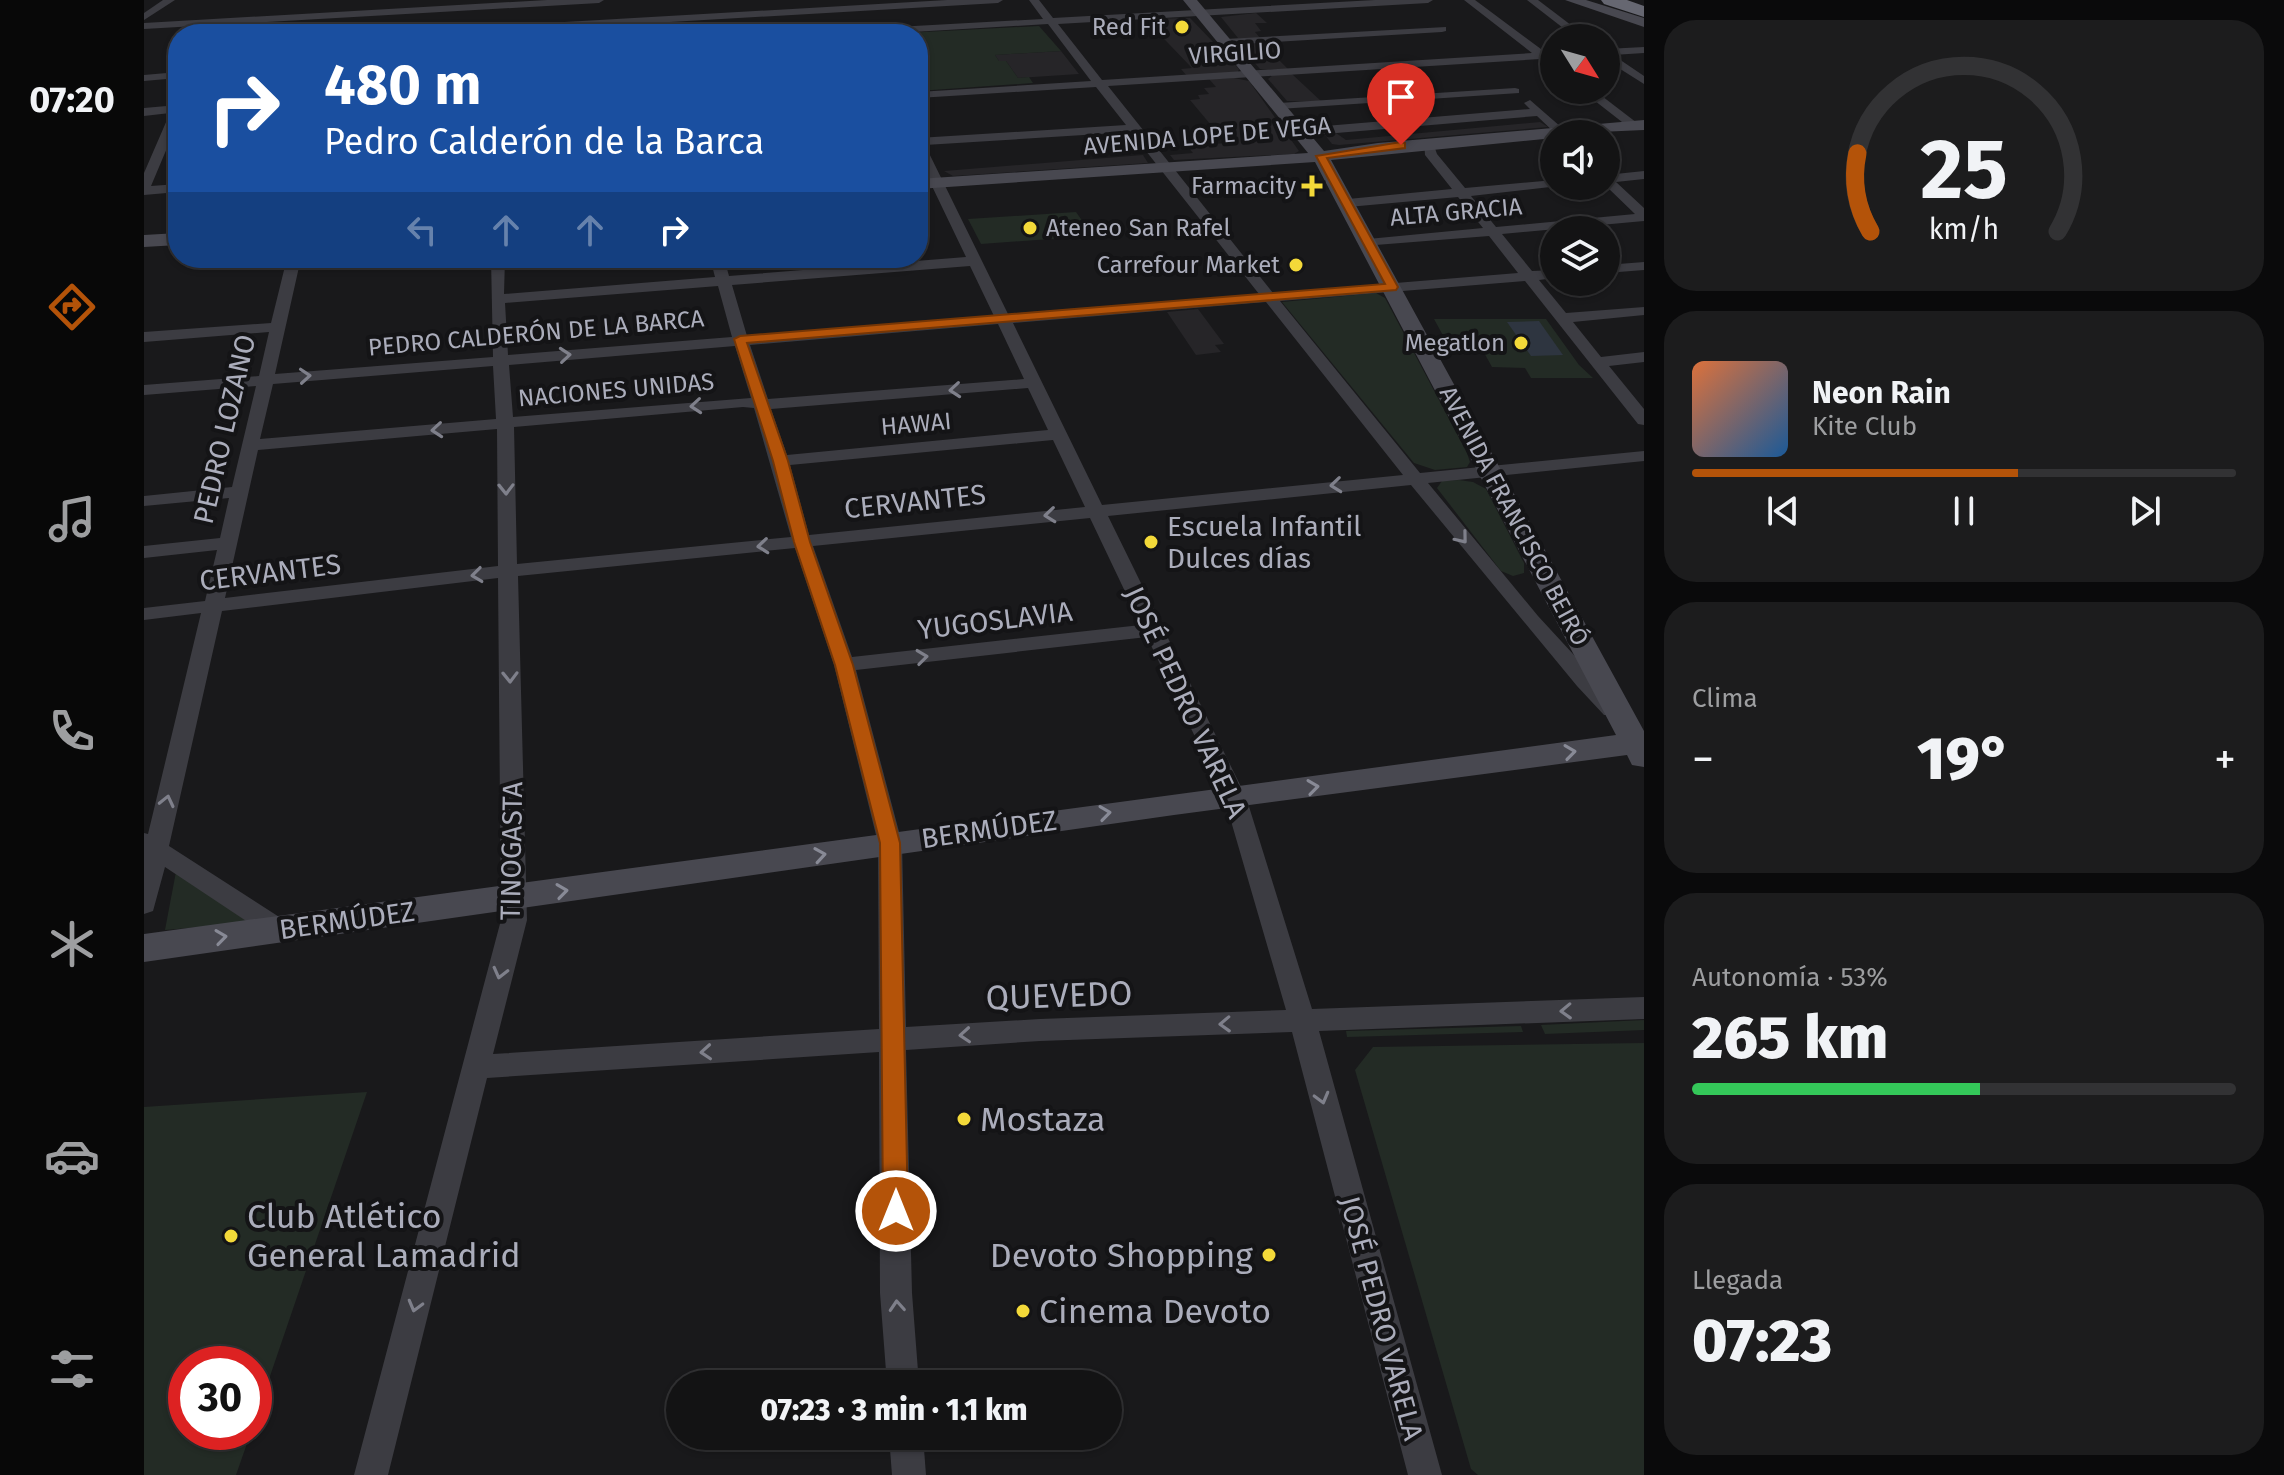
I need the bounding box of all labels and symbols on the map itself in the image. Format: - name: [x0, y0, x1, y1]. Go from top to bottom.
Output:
- place label: Red Fit: [1092, 13, 1166, 41]
- marker: Red Fit: [1173, 18, 1191, 36]
- north arrow: [1540, 24, 1620, 104]
- street label: VIRGILIO: [1188, 36, 1282, 70]
- pin: [1367, 63, 1435, 145]
- street label: AVENIDA LOPE DE VEGA: [1082, 111, 1332, 161]
- place label: Farmacity: [1191, 172, 1296, 200]
- marker: Farmacity: [1303, 177, 1321, 195]
- street label: ALTA GRACIA: [1389, 192, 1523, 232]
- place label: Ateneo San Rafel: [1046, 214, 1230, 242]
- marker: Ateneo San Rafel: [1021, 219, 1039, 237]
- place label: Carrefour Market: [1097, 251, 1280, 279]
- marker: Carrefour Market: [1287, 256, 1305, 274]
- street label: PEDRO CALDERÓN DE LA BARCA: [367, 303, 705, 362]
- place label: Megatlon: [1405, 329, 1505, 357]
- street label: PEDRO LOZANO: [187, 331, 262, 527]
- marker: Megatlon: [1512, 334, 1530, 352]
- one-way arrow: [558, 347, 571, 364]
- street label: NACIONES UNIDAS: [517, 367, 715, 413]
- one-way arrow: [299, 368, 312, 385]
- one-way arrow: [948, 381, 961, 398]
- street label: AVENIDA FRANCISCO BEIRÓ: [1434, 381, 1595, 651]
- one-way arrow: [689, 397, 702, 414]
- street label: HAWAI: [880, 407, 952, 441]
- one-way arrow: [430, 421, 443, 438]
- one-way arrow: [1329, 477, 1342, 494]
- street label: CERVANTES: [843, 478, 987, 525]
- one-way arrow: [498, 483, 515, 496]
- one-way arrow: [1043, 507, 1056, 524]
- place label: Escuela Infantil Dulces días: [1167, 510, 1362, 575]
- one-way arrow: [1453, 529, 1467, 544]
- marker: Escuela Infantil Dulces días: [1142, 533, 1160, 551]
- one-way arrow: [757, 537, 770, 554]
- street label: CERVANTES: [197, 547, 343, 598]
- one-way arrow: [470, 566, 484, 583]
- street label: JOSÉ PEDRO VARELA: [1117, 581, 1254, 823]
- street label: YUGOSLAVIA: [916, 595, 1074, 646]
- one-way arrow: [916, 648, 929, 665]
- one-way arrow: [502, 671, 519, 684]
- one-way arrow: [1563, 744, 1577, 761]
- one-way arrow: [1306, 778, 1319, 795]
- street label: TINOGASTA: [494, 781, 529, 921]
- one-way arrow: [158, 794, 175, 808]
- street label: BERMÚDEZ: [919, 804, 1059, 855]
- one-way arrow: [1098, 805, 1111, 822]
- one-way arrow: [813, 847, 827, 864]
- one-way arrow: [555, 883, 569, 900]
- street label: BERMÚDEZ: [277, 895, 417, 946]
- one-way arrow: [214, 929, 228, 946]
- one-way arrow: [493, 966, 510, 980]
- street label: QUEVEDO: [985, 972, 1133, 1019]
- one-way arrow: [1559, 1003, 1572, 1020]
- one-way arrow: [1218, 1016, 1231, 1033]
- one-way arrow: [958, 1026, 971, 1043]
- one-way arrow: [699, 1043, 712, 1060]
- one-way arrow: [1312, 1090, 1329, 1104]
- place label: Mostaza: [980, 1099, 1106, 1140]
- marker: Mostaza: [955, 1110, 973, 1128]
- position arrow: [854, 1169, 938, 1253]
- street label: JOSÉ PEDRO VARELA: [1333, 1192, 1430, 1444]
- place label: Club Atlético General Lamadrid: [247, 1196, 521, 1276]
- marker: Club Atlético General Lamadrid: [222, 1227, 240, 1245]
- place label: Devoto Shopping: [990, 1235, 1253, 1276]
- marker: Devoto Shopping: [1260, 1246, 1278, 1264]
- place label: Cinema Devoto: [1039, 1291, 1271, 1332]
- one-way arrow: [408, 1299, 425, 1313]
- one-way arrow: [889, 1299, 906, 1312]
- marker: Cinema Devoto: [1014, 1302, 1032, 1320]
- speed limit sign: 30: [168, 1346, 272, 1450]

